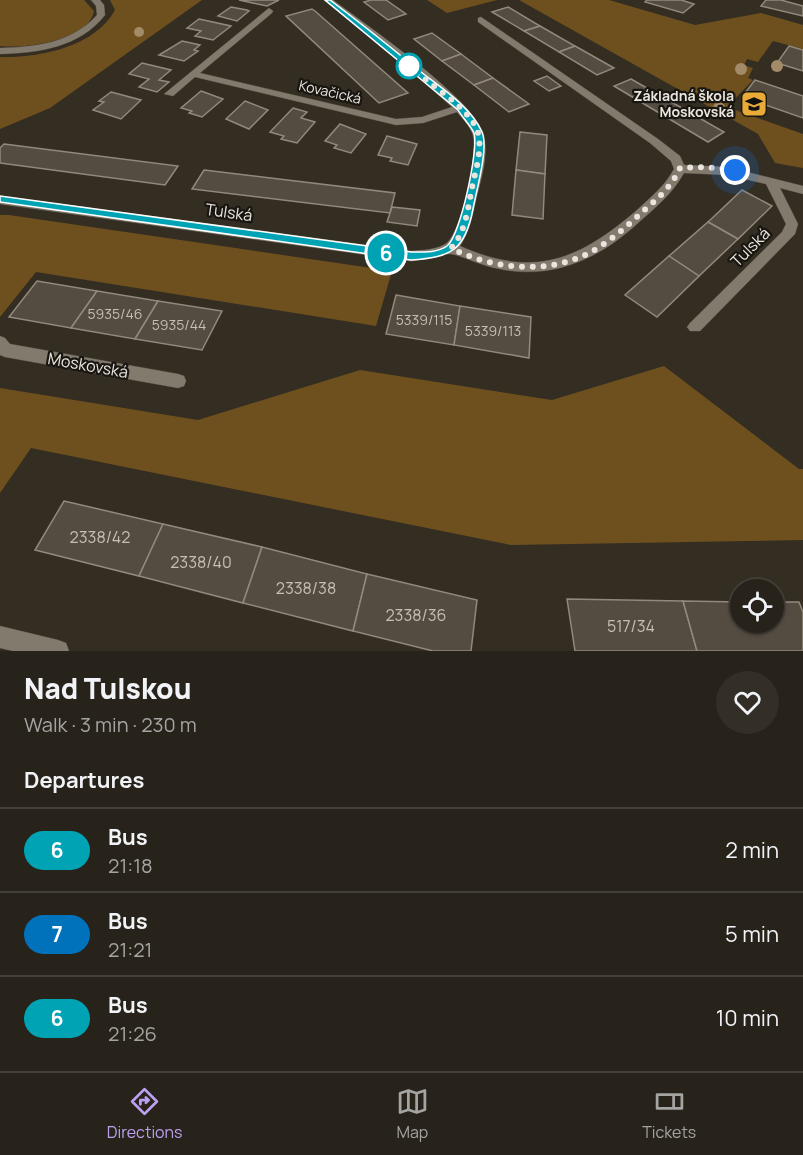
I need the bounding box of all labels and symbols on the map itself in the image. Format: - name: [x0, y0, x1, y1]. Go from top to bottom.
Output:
- unlabelled marker: [396, 53, 422, 79]
- street label: Kovačická: [297, 75, 363, 108]
- place label: Základná škola Moskovská: [633, 86, 734, 121]
- school or university icon: Základná škola Moskovská: [739, 89, 769, 119]
- your location: [720, 155, 750, 185]
- street label: Tulská: [204, 198, 254, 226]
- street label: Tulská: [726, 223, 774, 271]
- line badge: 6: [366, 234, 406, 272]
- house number: 5935/46: [88, 304, 142, 323]
- house number: 5339/115: [396, 310, 452, 329]
- house number: 5935/44: [152, 315, 206, 334]
- house number: 5339/113: [465, 321, 521, 340]
- street label: Moskovská: [46, 347, 130, 383]
- house number: 2338/42: [70, 526, 130, 548]
- house number: 2338/40: [170, 551, 232, 573]
- house number: 2338/38: [276, 577, 336, 599]
- house number: 2338/36: [385, 604, 447, 626]
- house number: 517/34: [607, 615, 655, 637]

